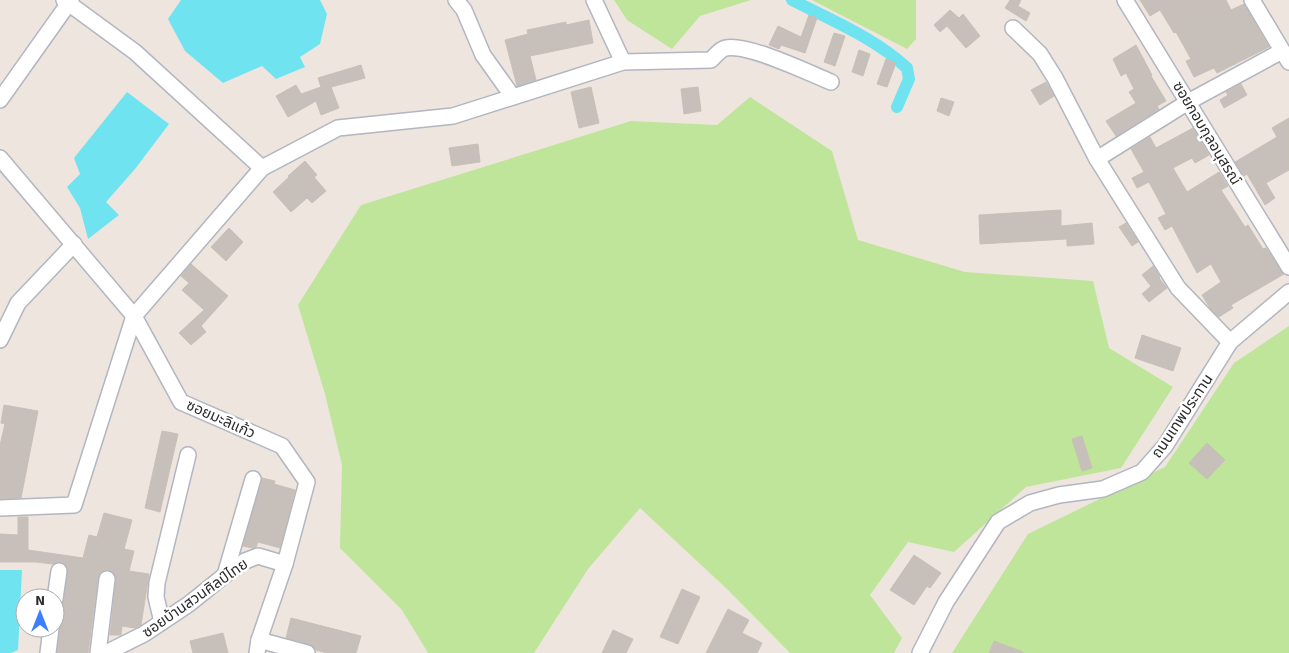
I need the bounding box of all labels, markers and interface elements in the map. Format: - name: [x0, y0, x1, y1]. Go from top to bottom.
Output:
- street label: ซอยกอบกุลอนุสรณ์: [1169, 78, 1245, 188]
- street label: ถนนเทพประทาน: [1147, 371, 1217, 461]
- street label: ซอยมะลิแก้ว: [184, 396, 258, 442]
- street label: ซอยบ้านสวนศิลป์ไทย: [139, 555, 251, 641]
- north arrow: [15, 588, 65, 638]
- text: N: [35, 592, 45, 609]

